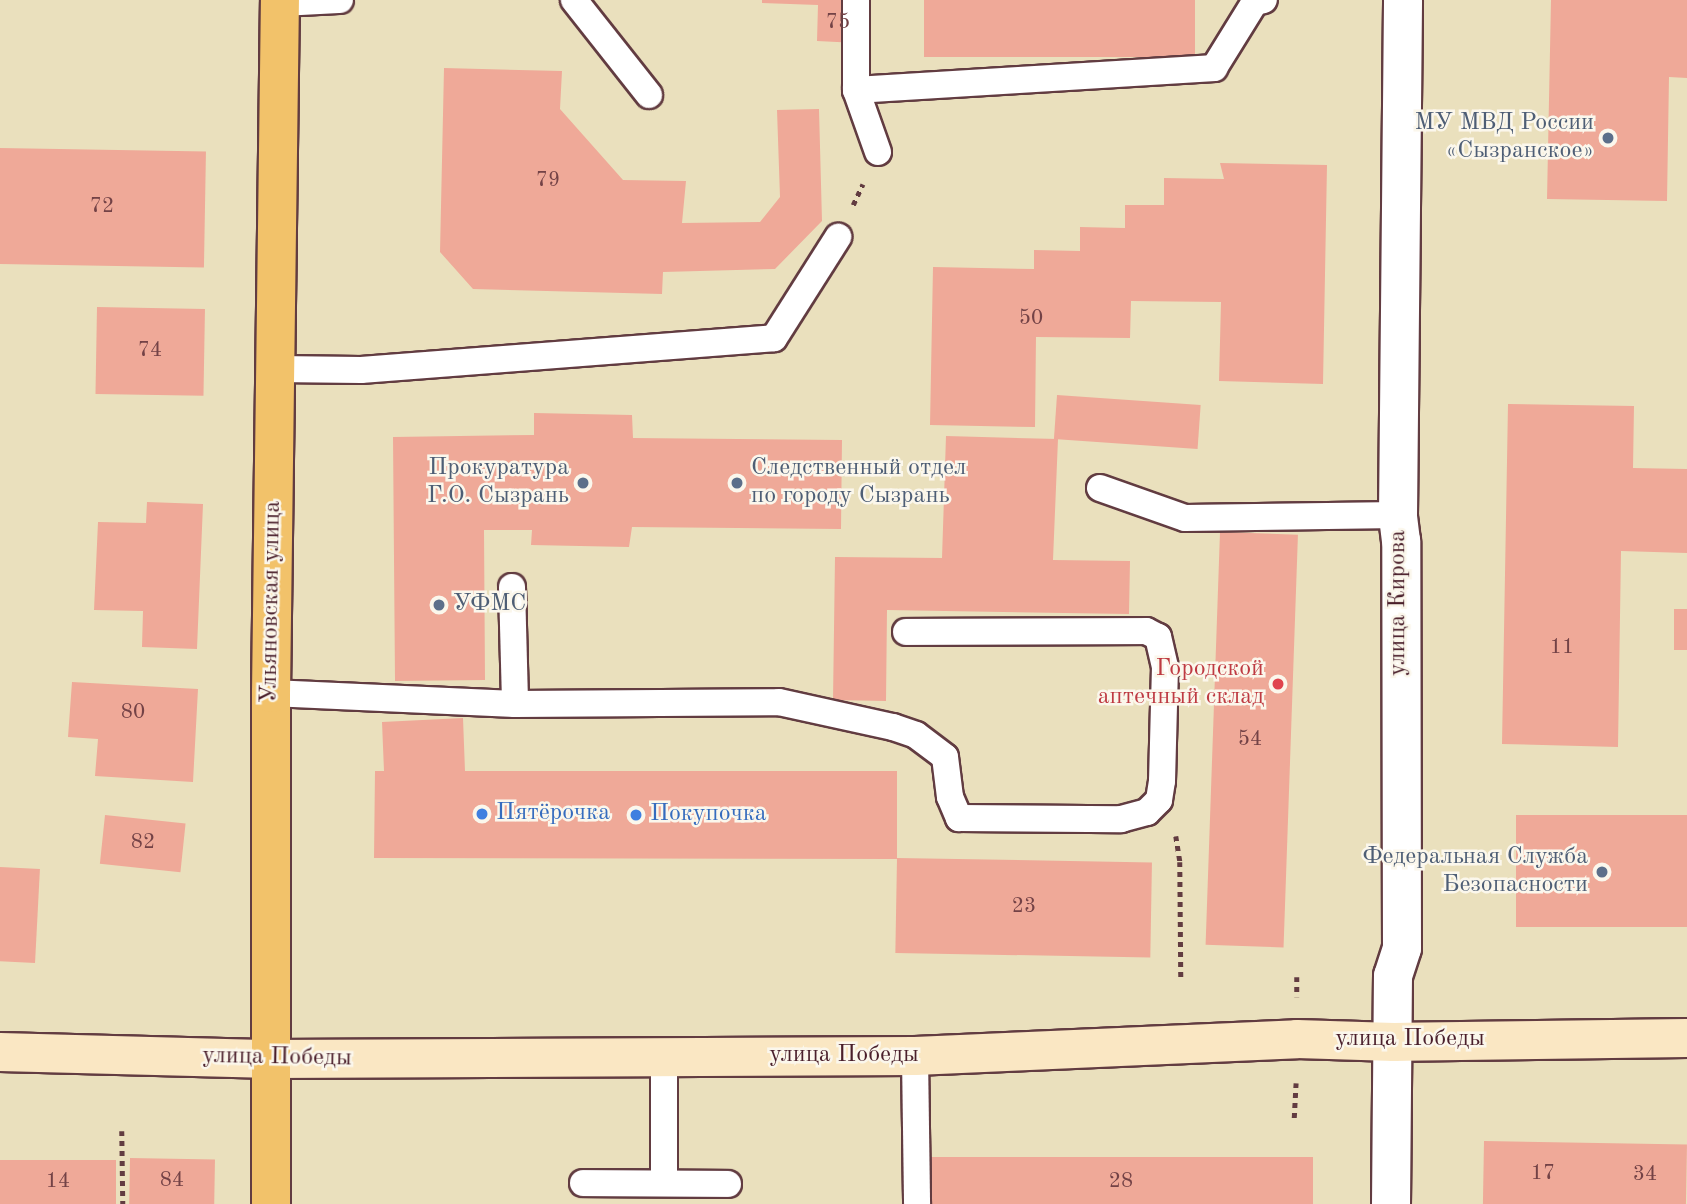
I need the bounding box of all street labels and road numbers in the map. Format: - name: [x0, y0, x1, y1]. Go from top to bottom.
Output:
- street label: Ульяновская улица: [256, 501, 288, 703]
- street label: улица Кирова: [1385, 530, 1413, 676]
- street label: улица Победы: [1335, 1026, 1485, 1054]
- street label: улица Победы: [202, 1042, 352, 1074]
- street label: улица Победы: [769, 1042, 919, 1070]

